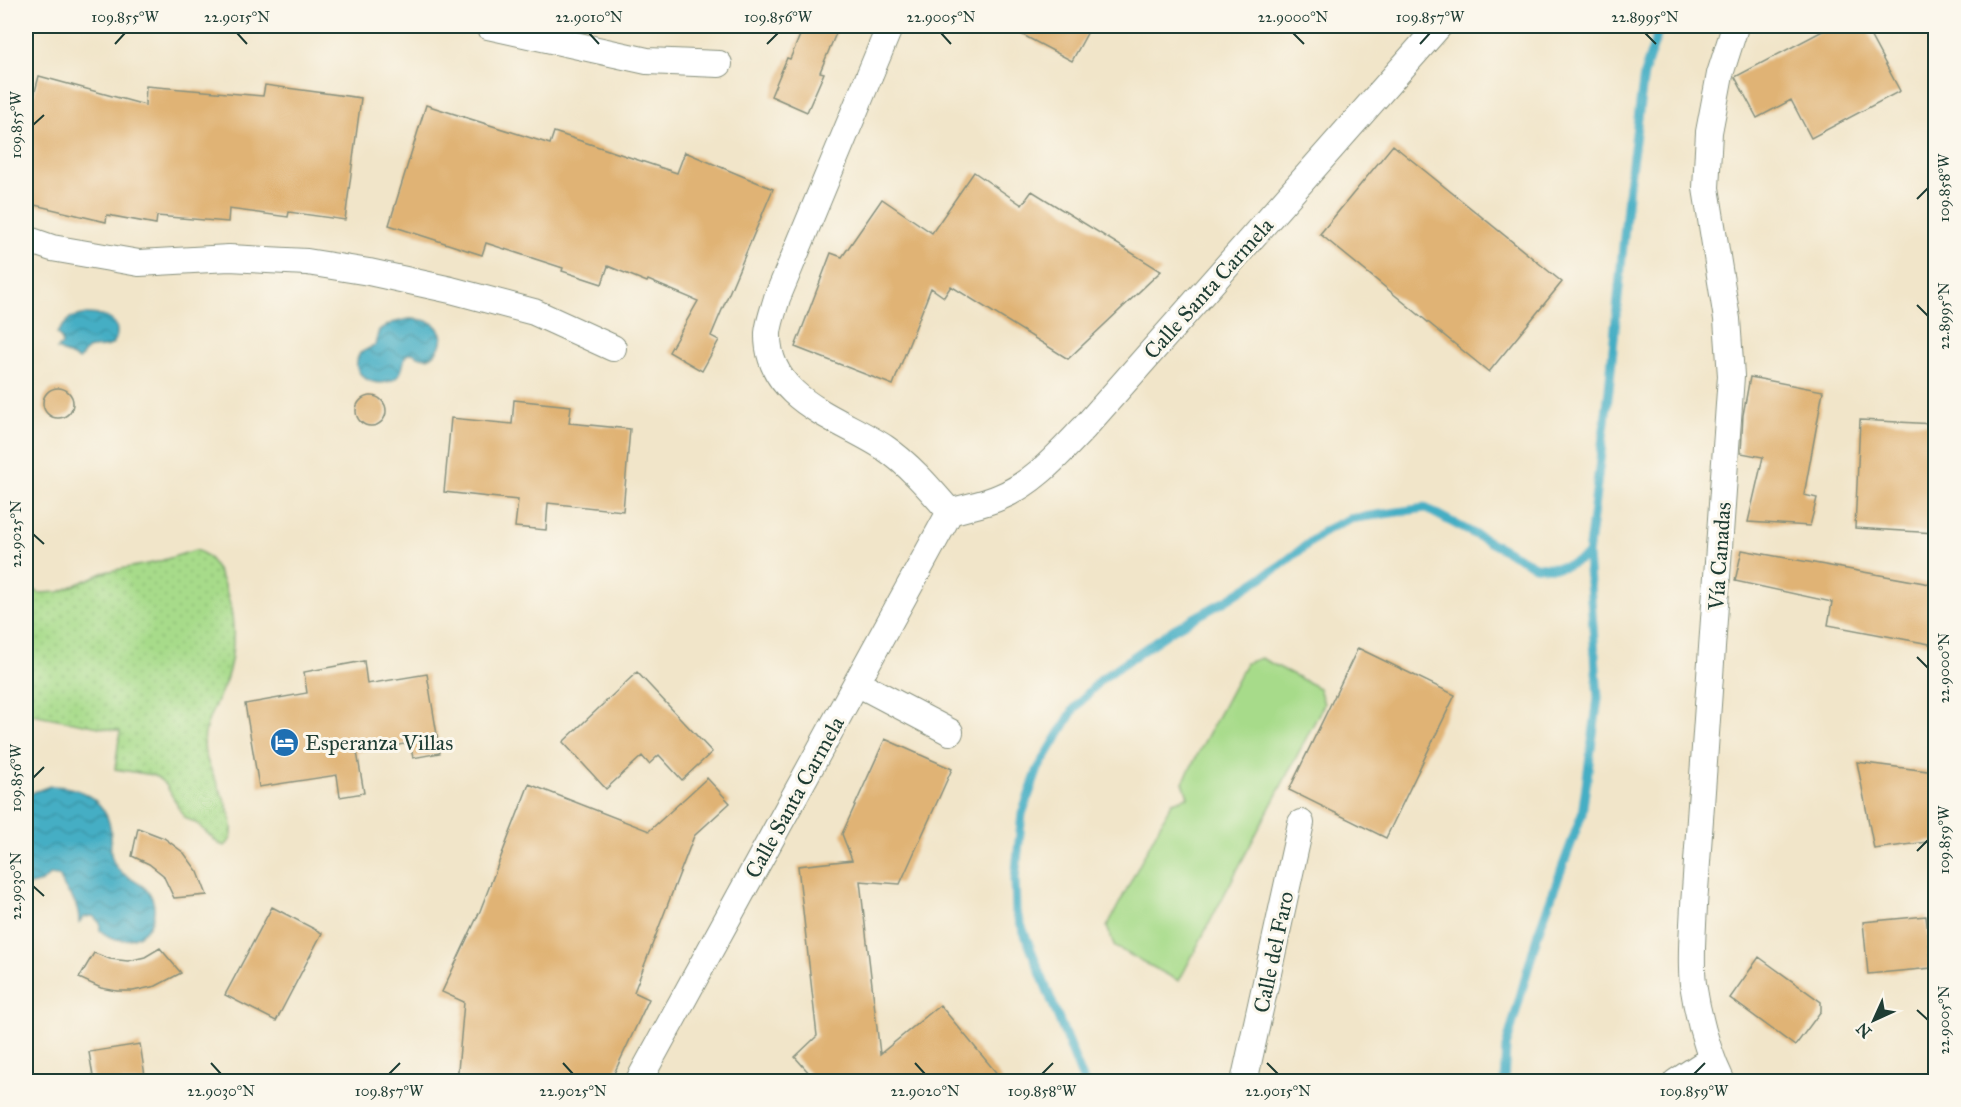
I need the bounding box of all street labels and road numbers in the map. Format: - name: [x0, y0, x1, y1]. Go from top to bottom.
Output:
- street label: Calle Santa Carmela: [1138, 212, 1279, 365]
- street label: Vía Canadas: [1702, 501, 1737, 612]
- street label: Calle Santa Carmela: [739, 711, 850, 883]
- street label: Calle del Faro: [1247, 889, 1300, 1015]

